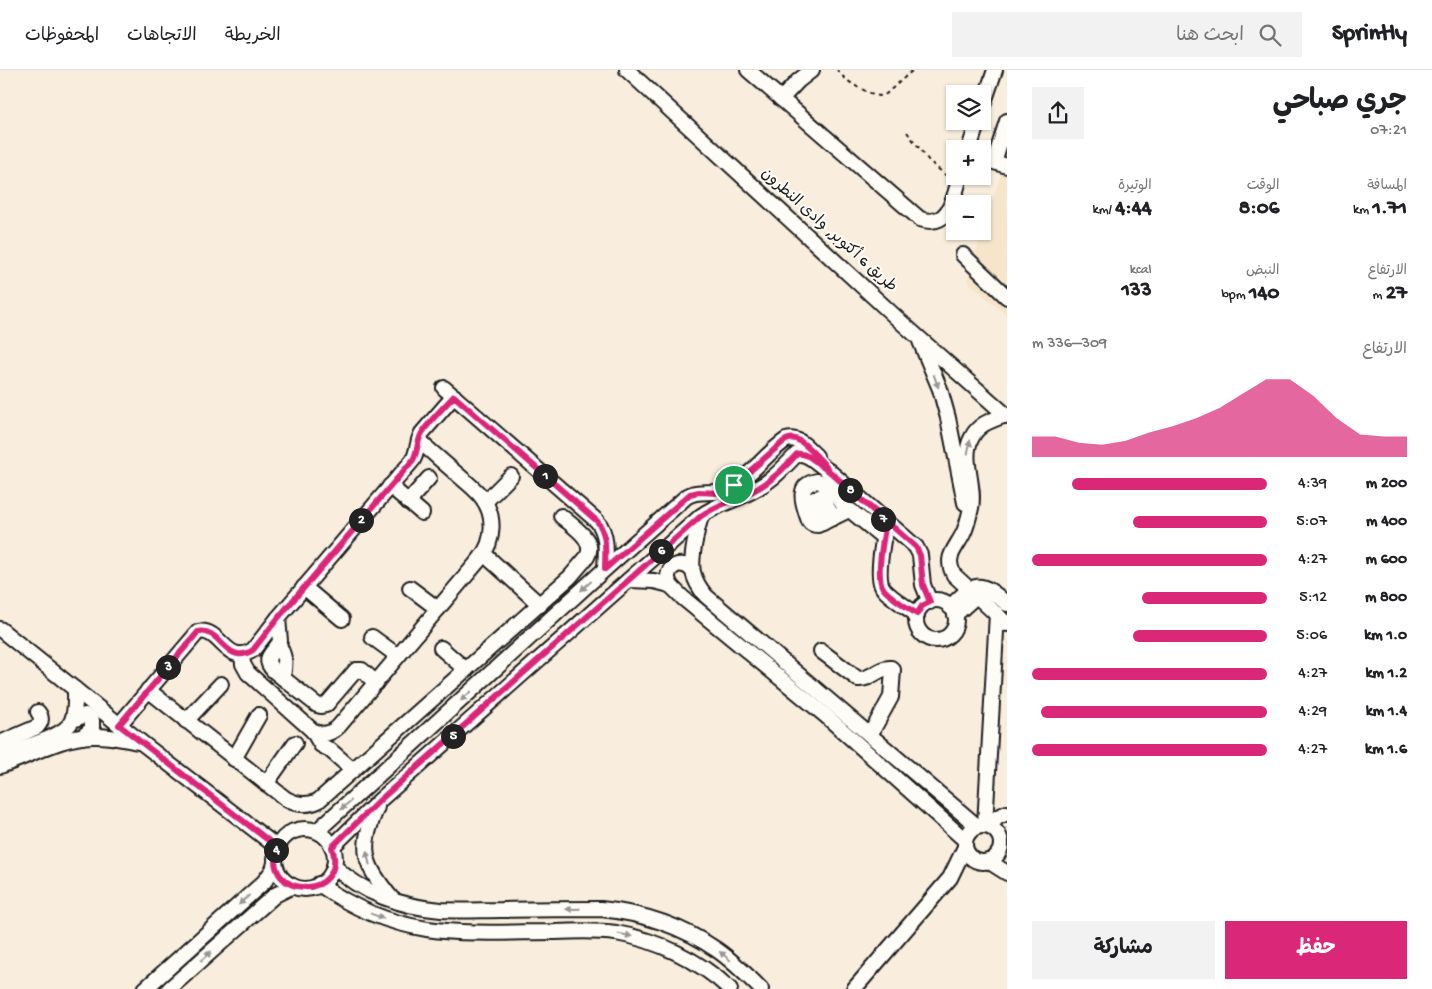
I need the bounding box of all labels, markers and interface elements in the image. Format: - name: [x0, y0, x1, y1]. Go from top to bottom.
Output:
- search box: [952, 12, 1302, 57]
- text: Sprintly: [1332, 20, 1407, 49]
- icon: search: [1256, 21, 1284, 49]
- text: ابحث هنا: [1176, 25, 1244, 48]
- text: المحفوظات: [25, 26, 99, 47]
- text: الاتجاهات: [127, 26, 197, 47]
- text: الخريطة: [225, 26, 281, 47]
- map controls: [946, 85, 991, 240]
- button: layers: [946, 85, 991, 130]
- text: جري صباحي: [1273, 86, 1407, 119]
- button: share: [1032, 87, 1084, 139]
- text: 07:21: [1370, 122, 1407, 141]
- button: +: [946, 140, 991, 185]
- street label: طريق 6 أكتوبر, وادى النطرون: [756, 163, 901, 297]
- text: الوتيرة: [1118, 178, 1152, 195]
- text: الوقت: [1247, 178, 1279, 195]
- text: المسافة: [1367, 178, 1407, 195]
- button: −: [946, 195, 991, 240]
- text: 4:44: [1115, 197, 1152, 222]
- text: 8:06: [1239, 197, 1279, 222]
- text: 1.71: [1373, 197, 1407, 222]
- text: /km: [1092, 202, 1115, 219]
- text: km: [1353, 202, 1373, 219]
- text: kcal: [1130, 262, 1152, 279]
- text: النبض: [1246, 263, 1279, 280]
- text: الارتفاع: [1368, 263, 1407, 280]
- text: 133: [1121, 279, 1152, 304]
- text: 140: [1249, 282, 1279, 307]
- text: 27: [1386, 282, 1407, 307]
- text: bpm: [1221, 287, 1249, 304]
- text: m: [1373, 287, 1386, 304]
- text: 309–336 m: [1032, 335, 1107, 354]
- text: الارتفاع: [1362, 341, 1407, 360]
- one-way arrow: [933, 373, 940, 388]
- one-way arrow: [966, 439, 974, 455]
- pin: 1: [532, 464, 558, 488]
- pin: [713, 464, 755, 506]
- text: 1: [543, 468, 548, 485]
- icon: arrive: [720, 471, 748, 499]
- text: 4:39: [1298, 475, 1327, 494]
- text: 200 m: [1366, 475, 1407, 494]
- pin: 8: [838, 478, 862, 502]
- text: 8: [847, 482, 854, 499]
- pin: 7: [870, 506, 896, 532]
- pin: 2: [348, 508, 374, 532]
- text: 7: [880, 511, 887, 528]
- text: 2: [358, 512, 365, 529]
- text: 5:07: [1296, 513, 1327, 532]
- text: 400 m: [1366, 513, 1407, 532]
- pin: 6: [648, 538, 674, 564]
- text: 6: [658, 543, 665, 560]
- text: 4:27: [1298, 551, 1327, 570]
- text: 600 m: [1366, 551, 1407, 570]
- one-way arrow: [580, 580, 592, 592]
- text: 5:12: [1299, 589, 1327, 608]
- text: 800 m: [1365, 589, 1407, 608]
- text: 5:06: [1296, 627, 1327, 646]
- text: 1.0 km: [1364, 627, 1407, 646]
- pin: 3: [156, 654, 180, 680]
- text: 3: [165, 659, 172, 676]
- text: 4:27: [1298, 665, 1327, 684]
- text: 1.2 km: [1365, 665, 1407, 684]
- one-way arrow: [460, 690, 472, 702]
- text: 4:29: [1299, 703, 1327, 722]
- text: 1.4 km: [1366, 703, 1407, 722]
- pin: 5: [440, 724, 466, 748]
- text: 5: [450, 728, 457, 745]
- text: 4:27: [1298, 741, 1327, 760]
- text: 1.6 km: [1365, 741, 1407, 760]
- one-way arrow: [340, 799, 352, 811]
- pin: 4: [264, 838, 288, 862]
- text: 4: [273, 842, 280, 859]
- one-way arrow: [364, 850, 372, 865]
- one-way arrow: [239, 894, 251, 906]
- one-way arrow: [565, 905, 581, 913]
- one-way arrow: [370, 912, 385, 920]
- button: مشاركة: [1032, 921, 1215, 979]
- button: حفظ: [1225, 921, 1407, 979]
- one-way arrow: [617, 932, 633, 940]
- one-way arrow: [199, 951, 212, 962]
- one-way arrow: [718, 951, 731, 962]

